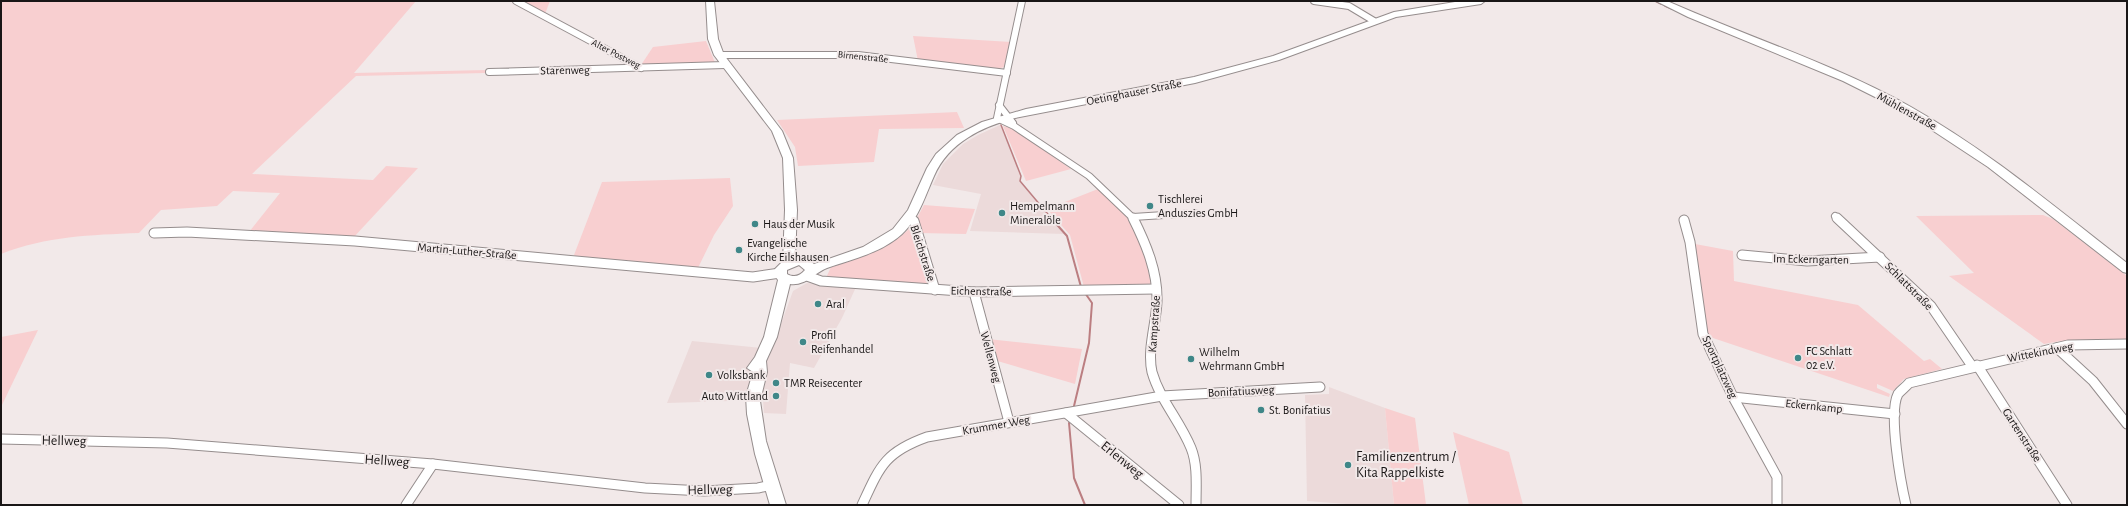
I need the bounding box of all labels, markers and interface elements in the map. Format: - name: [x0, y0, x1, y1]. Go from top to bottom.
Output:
- street label: Alter Postweg: [590, 37, 642, 71]
- street label: Birnenstraße: [837, 49, 889, 65]
- street label: Starenweg: [540, 64, 590, 76]
- street label: Oetinghauser Straße: [1085, 77, 1183, 107]
- street label: Mühlenstraße: [1875, 90, 1939, 132]
- place label: Tischlerei Anduszies GmbH: [1158, 193, 1238, 219]
- place label: Hempelmann Mineralöle: [1010, 200, 1075, 226]
- marker: Tischlerei Anduszies GmbH: [1145, 201, 1155, 211]
- marker: Hempelmann Mineralöle: [997, 208, 1007, 218]
- place label: Haus der Musik: [763, 218, 835, 230]
- marker: Haus der Musik: [750, 219, 760, 229]
- street label: Bleichstraße: [908, 223, 938, 283]
- place label: Evangelische Kirche Eilshausen: [747, 237, 829, 263]
- street label: Martin-Luther-Straße: [417, 241, 517, 261]
- marker: Evangelische Kirche Eilshausen: [734, 245, 744, 255]
- street label: Im Eckerngarten: [1773, 252, 1849, 266]
- street label: Schlattstraße: [1883, 260, 1935, 312]
- street label: Eichenstraße: [950, 284, 1012, 298]
- street label: Kampstraße: [1146, 295, 1162, 353]
- place label: Aral: [826, 298, 845, 310]
- marker: Aral: [813, 299, 823, 309]
- place label: Profil Reifenhandel: [811, 329, 873, 355]
- street label: Wellenweg: [978, 330, 1004, 384]
- street label: Sportplatzweg: [1700, 334, 1740, 400]
- marker: Profil Reifenhandel: [798, 337, 808, 347]
- street label: Wittekindweg: [2006, 340, 2074, 364]
- place label: FC Schlatt 02 e.V.: [1806, 345, 1852, 371]
- place label: Wilhelm Wehrmann GmbH: [1199, 346, 1285, 372]
- marker: FC Schlatt 02 e.V.: [1793, 353, 1803, 363]
- marker: Wilhelm Wehrmann GmbH: [1186, 354, 1196, 364]
- place label: Volksbank: [717, 369, 766, 381]
- marker: Volksbank: [704, 370, 714, 380]
- place label: TMR Reisecenter: [784, 377, 862, 389]
- marker: TMR Reisecenter: [771, 378, 781, 388]
- street label: Bonifatiusweg: [1207, 383, 1275, 399]
- place label: Auto Wittland: [702, 390, 768, 402]
- marker: Auto Wittland: [771, 391, 781, 401]
- street label: Eckernkamp: [1785, 397, 1843, 415]
- place label: St. Bonifatius: [1269, 404, 1330, 416]
- marker: St. Bonifatius: [1256, 405, 1266, 415]
- street label: Gartenstraße: [2000, 406, 2044, 464]
- street label: Krummer Weg: [961, 413, 1031, 437]
- street label: Hellweg: [41, 434, 87, 448]
- street label: Erlenweg: [1098, 439, 1146, 481]
- place label: Familienzentrum / Kita Rappelkiste: [1356, 450, 1457, 480]
- street label: Hellweg: [364, 452, 410, 470]
- marker: Familienzentrum / Kita Rappelkiste: [1343, 460, 1353, 470]
- street label: Hellweg: [687, 483, 733, 497]

